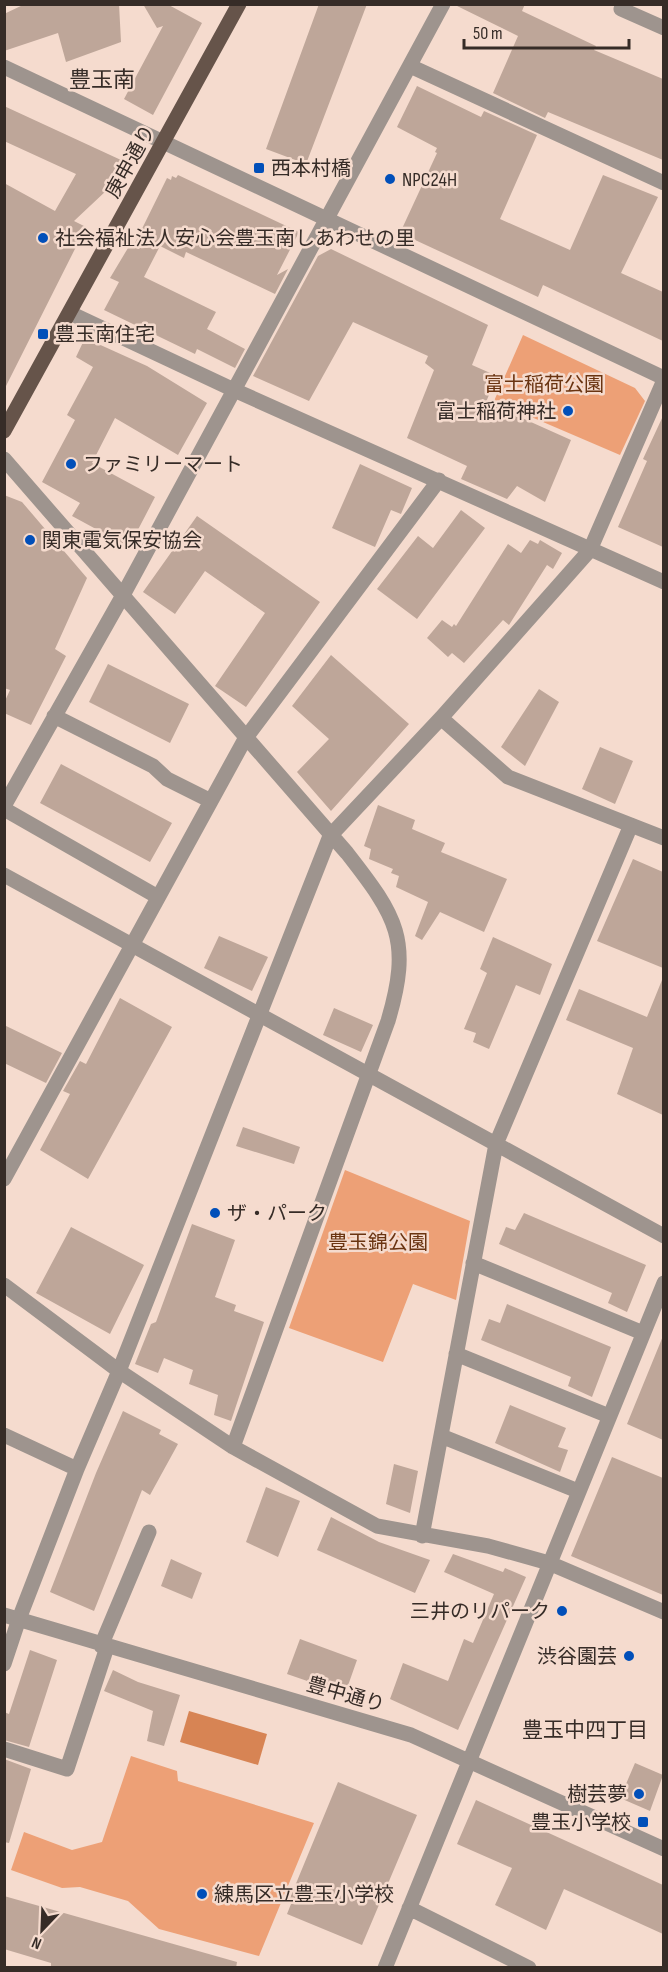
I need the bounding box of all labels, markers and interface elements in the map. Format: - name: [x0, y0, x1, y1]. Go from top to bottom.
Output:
- scale bar: [464, 12, 629, 50]
- text: 50 m: [473, 23, 503, 44]
- district label: 豊玉南: [69, 67, 135, 94]
- street label: 庚申通り: [101, 121, 161, 202]
- place label: 西本村橋: [271, 157, 351, 181]
- marker: 西本村橋: [252, 161, 266, 175]
- place label: NPC24H: [402, 168, 457, 192]
- marker: NPC24H: [383, 172, 397, 186]
- place label: 社会福祉法人安心会豊玉南しあわせの里: [55, 227, 415, 251]
- marker: 社会福祉法人安心会豊玉南しあわせの里: [36, 231, 50, 245]
- place label: 豊玉南住宅: [55, 323, 155, 347]
- marker: 豊玉南住宅: [36, 327, 50, 341]
- park label: 富士稲荷公園: [484, 373, 604, 397]
- place label: 富士稲荷神社: [436, 400, 556, 424]
- marker: 富士稲荷神社: [561, 404, 575, 418]
- place label: ファミリーマート: [83, 453, 243, 477]
- marker: ファミリーマート: [64, 457, 78, 471]
- place label: 関東電気保安協会: [42, 529, 202, 553]
- marker: 関東電気保安協会: [23, 533, 37, 547]
- place label: ザ・パーク: [227, 1202, 327, 1226]
- marker: ザ・パーク: [208, 1206, 222, 1220]
- park label: 豊玉錦公園: [328, 1231, 428, 1255]
- place label: 三井のリパーク: [410, 1600, 550, 1624]
- marker: 三井のリパーク: [555, 1604, 569, 1618]
- place label: 渋谷園芸: [537, 1645, 617, 1669]
- marker: 渋谷園芸: [622, 1649, 636, 1663]
- street label: 豊中通り: [304, 1672, 387, 1718]
- district label: 豊玉中四丁目: [522, 1718, 648, 1743]
- place label: 樹芸夢: [567, 1783, 627, 1807]
- marker: 樹芸夢: [632, 1787, 646, 1801]
- place label: 豊玉小学校: [531, 1811, 631, 1835]
- marker: 豊玉小学校: [636, 1815, 650, 1829]
- place label: 練馬区立豊玉小学校: [214, 1883, 394, 1907]
- marker: 練馬区立豊玉小学校: [195, 1887, 209, 1901]
- north arrow: [12, 1900, 72, 1960]
- text: N: [29, 1932, 44, 1953]

